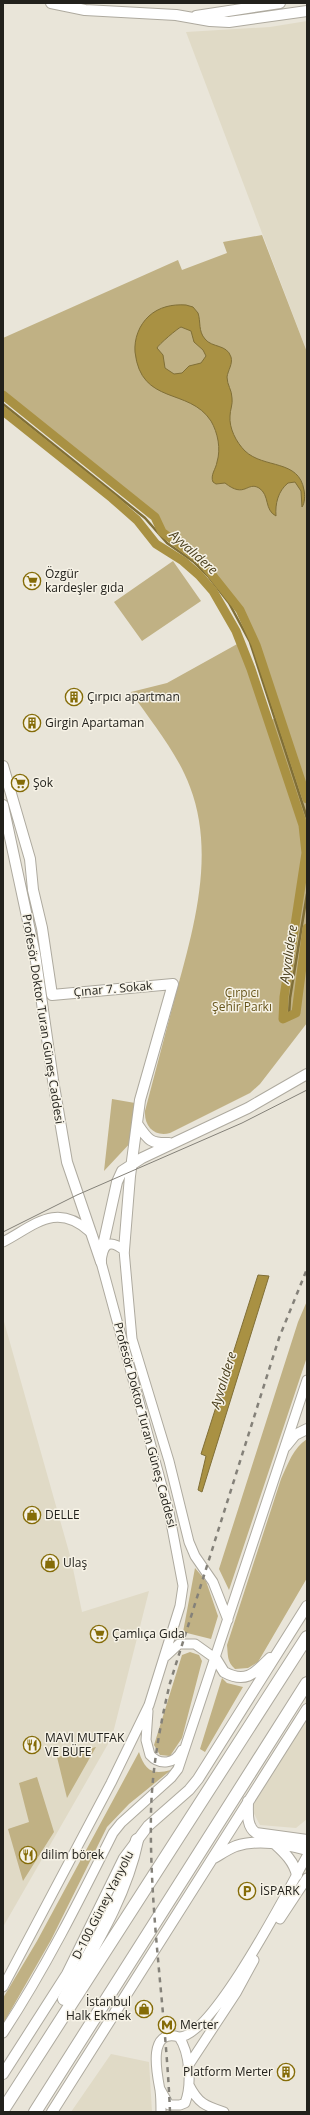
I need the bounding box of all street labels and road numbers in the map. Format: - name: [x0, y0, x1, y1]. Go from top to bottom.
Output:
- street label: Profesör Doktor Turan Güneş Caddesi: [18, 913, 68, 1125]
- street label: Çınar 7. Sokak: [73, 977, 154, 1000]
- street label: Profesör Doktor Turan Güneş Caddesi: [110, 1320, 181, 1530]
- street label: D-100 Güney Yanyolu: [68, 1847, 137, 1962]

